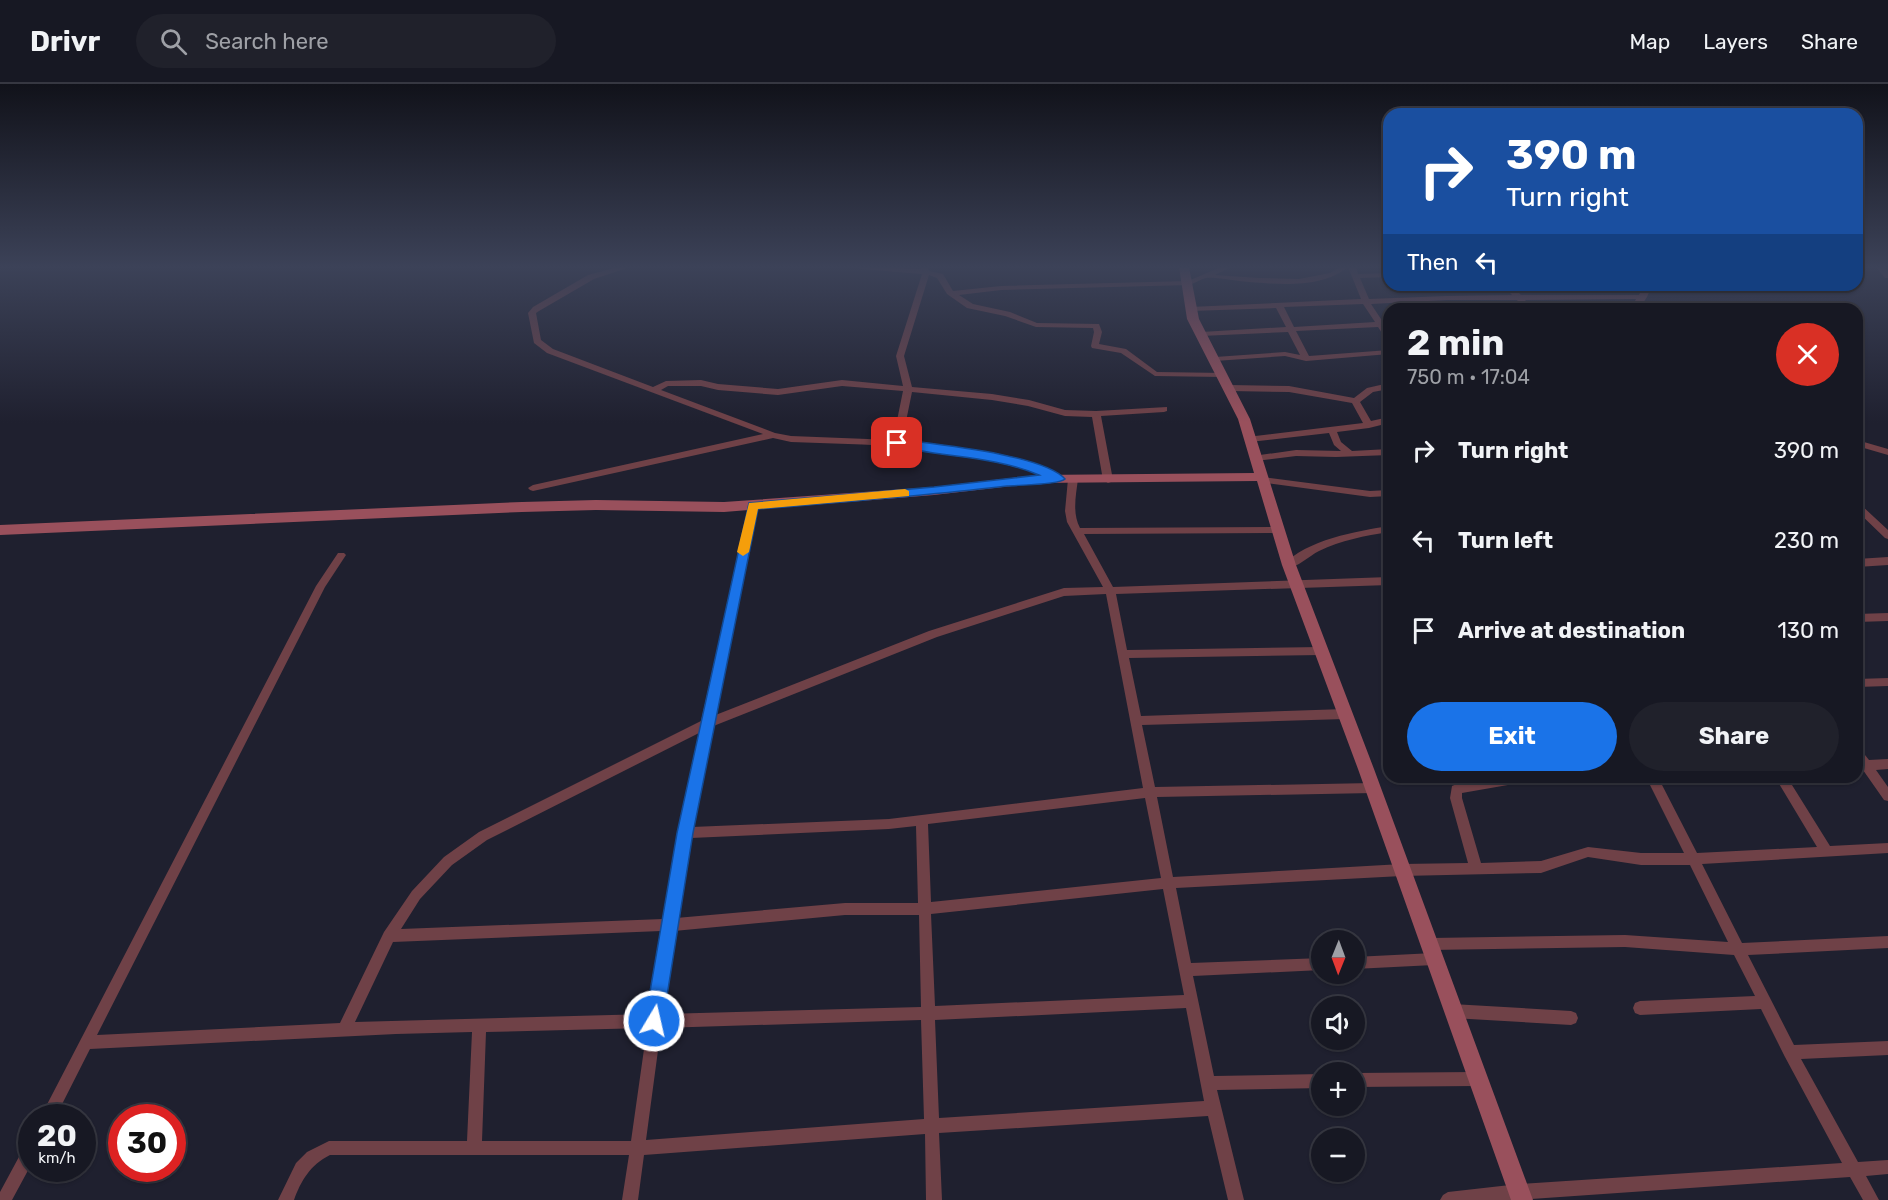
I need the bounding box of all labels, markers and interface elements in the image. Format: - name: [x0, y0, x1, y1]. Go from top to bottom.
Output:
- search box: [136, 14, 556, 68]
- text: Drivr: [30, 25, 100, 58]
- icon: search: [157, 25, 190, 58]
- text: Search here: [205, 28, 329, 55]
- text: Map: [1629, 29, 1670, 54]
- text: Layers: [1703, 29, 1768, 54]
- text: Share: [1801, 29, 1858, 54]
- text: 390 m: [1506, 130, 1637, 180]
- icon: right: [1407, 132, 1485, 210]
- text: Turn right: [1506, 181, 1629, 213]
- icon: left: [1470, 246, 1503, 279]
- text: Then: [1407, 249, 1458, 276]
- text: 2 min: [1407, 321, 1505, 364]
- button: close: [1776, 323, 1839, 386]
- text: 750 m · 17:04: [1407, 365, 1530, 389]
- pin: [871, 417, 922, 468]
- icon: arrive: [880, 426, 913, 459]
- icon: right: [1407, 434, 1440, 467]
- text: Turn right: [1458, 437, 1568, 464]
- text: 390 m: [1774, 437, 1839, 464]
- icon: left: [1407, 524, 1440, 557]
- text: Turn left: [1458, 527, 1553, 554]
- text: 230 m: [1774, 527, 1839, 554]
- icon: arrive: [1407, 614, 1440, 647]
- text: Arrive at destination: [1458, 617, 1685, 644]
- text: 130 m: [1777, 617, 1839, 644]
- button: Exit: [1407, 702, 1617, 771]
- button: Share: [1629, 702, 1839, 771]
- north arrow: [1311, 930, 1365, 984]
- map controls: [1311, 930, 1365, 1182]
- position arrow: [622, 989, 686, 1053]
- button: sound: [1311, 996, 1365, 1050]
- button: +: [1311, 1062, 1365, 1116]
- speed limit sign: 30: [108, 1104, 186, 1182]
- text: 20: [37, 1118, 77, 1154]
- button: −: [1311, 1128, 1365, 1182]
- text: km/h: [38, 1149, 76, 1167]

